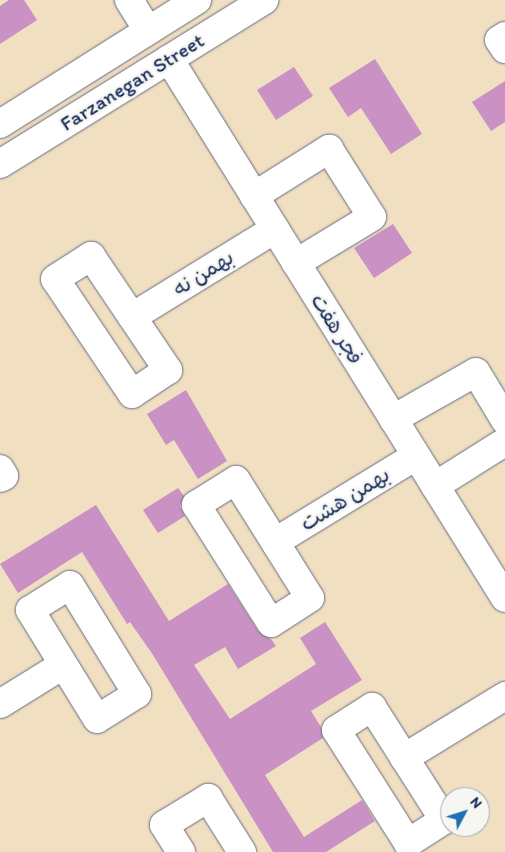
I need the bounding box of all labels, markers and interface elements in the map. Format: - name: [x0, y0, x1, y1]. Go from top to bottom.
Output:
- street label: Farzanegan Street: [56, 28, 208, 136]
- street label: بهمن نه: [168, 244, 238, 302]
- street label: فجر هفت: [306, 289, 368, 369]
- street label: بهمن هشت: [296, 462, 394, 536]
- north arrow: [440, 787, 490, 837]
- text: N: [467, 794, 486, 812]

